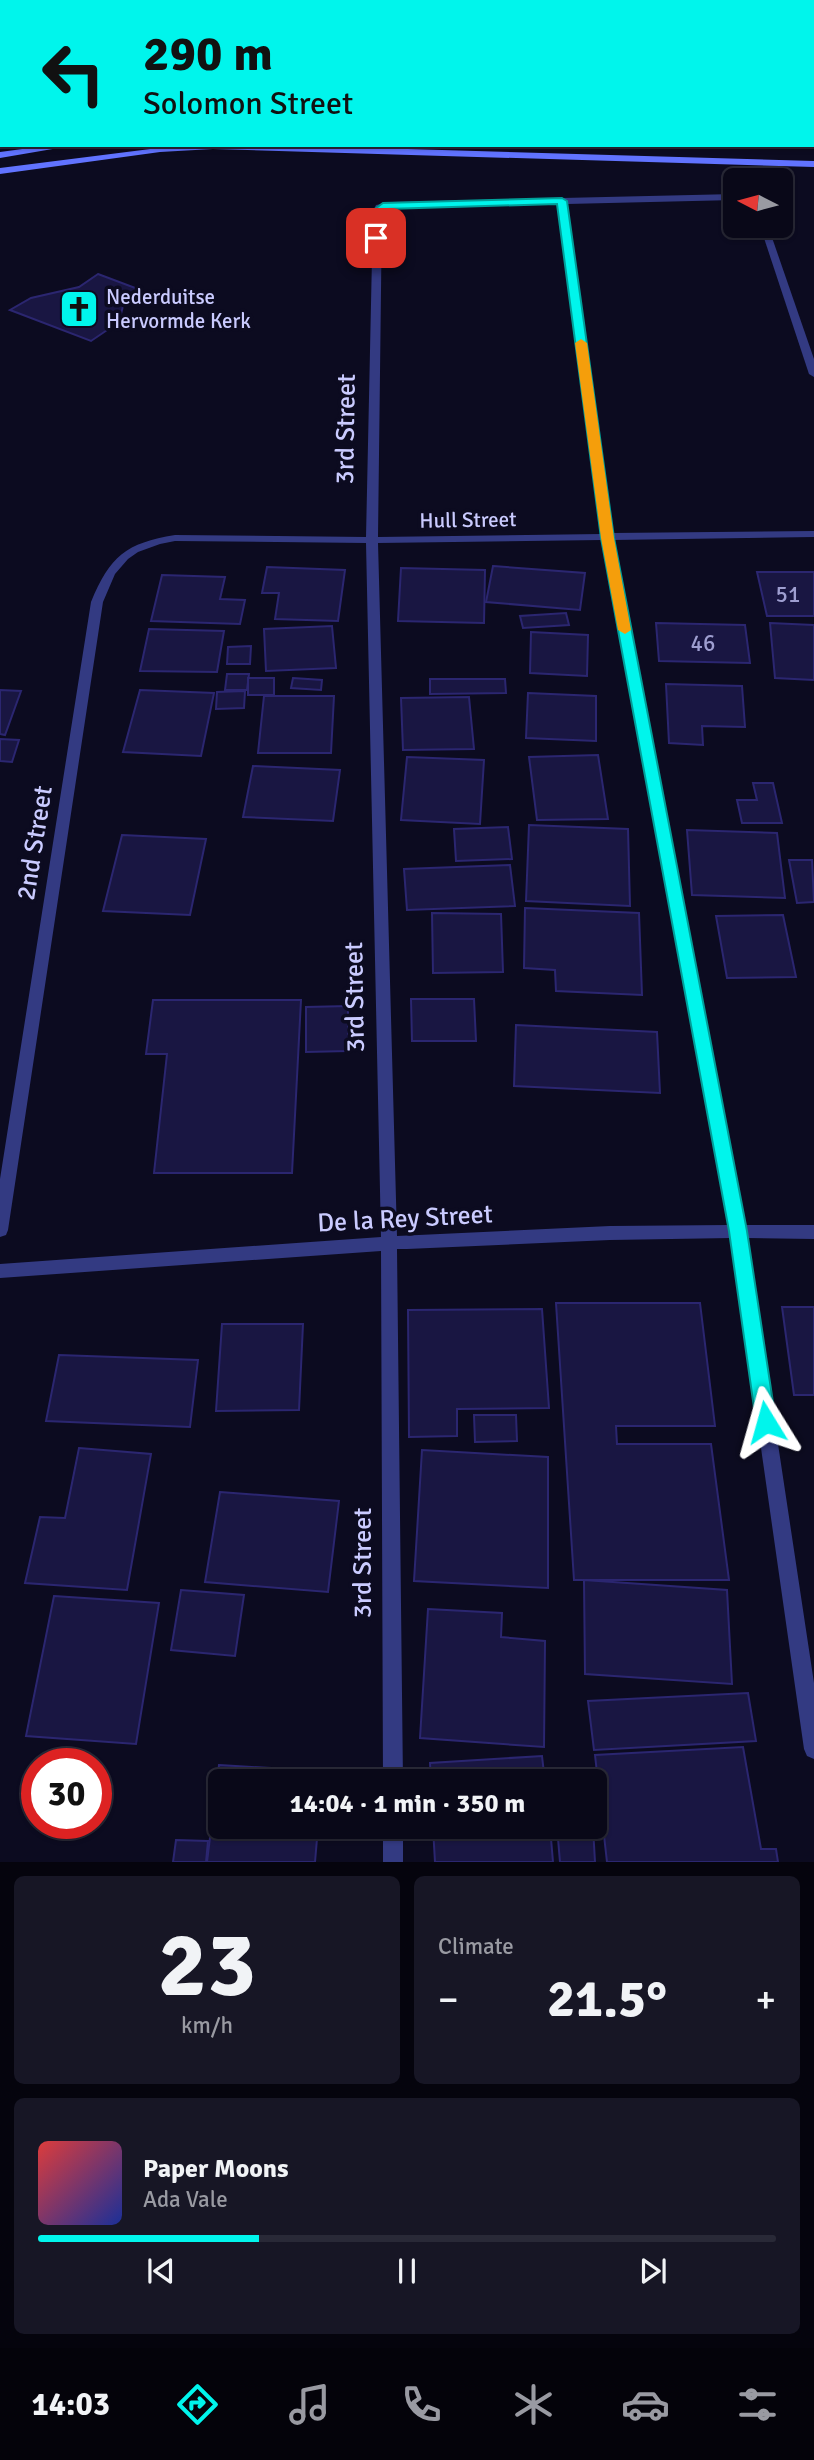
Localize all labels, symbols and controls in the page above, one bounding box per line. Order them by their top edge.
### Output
text: 290 m [143,24,273,84]
icon: left [28,28,119,119]
text: Solomon Street [143,84,353,123]
north arrow [723,168,793,238]
map controls [723,168,793,238]
pin [346,208,406,268]
icon: arrive [357,219,395,257]
place label: Nederduitse Hervormde Kerk [106,284,251,334]
church icon: Nederduitse Hervormde Kerk [58,288,100,330]
street label: 3rd Street [329,373,363,485]
street label: Hull Street [419,506,517,534]
house number: 51 [776,580,800,609]
house number: 46 [691,629,715,658]
street label: 2nd Street [10,783,60,903]
street label: 3rd Street [338,941,372,1053]
street label: De la Rey Street [316,1198,494,1240]
position arrow [729,1385,803,1459]
street label: 3rd Street [347,1508,379,1618]
speed limit sign: 30 [21,1748,112,1839]
text: 14:04 · 1 min · 350 m [290,1788,525,1820]
text: 23 [158,1909,256,2022]
text: Climate [438,1932,514,1961]
text: 21.5° [547,1967,667,2031]
text: − [438,1976,459,2023]
text: + [755,1976,776,2023]
text: km/h [181,2011,233,2040]
text: Paper Moons [143,2153,289,2185]
text: Ada Vale [143,2185,228,2214]
icon: previous [142,2252,180,2290]
icon: pause [388,2252,426,2290]
icon: next [634,2252,672,2290]
icon: directions [173,2380,222,2429]
icon: music [285,2380,334,2429]
icon: phone [397,2380,446,2429]
icon: climate [509,2380,558,2429]
icon: car [621,2380,670,2429]
icon: filters [733,2380,782,2429]
text: 14:03 [32,2385,110,2424]

